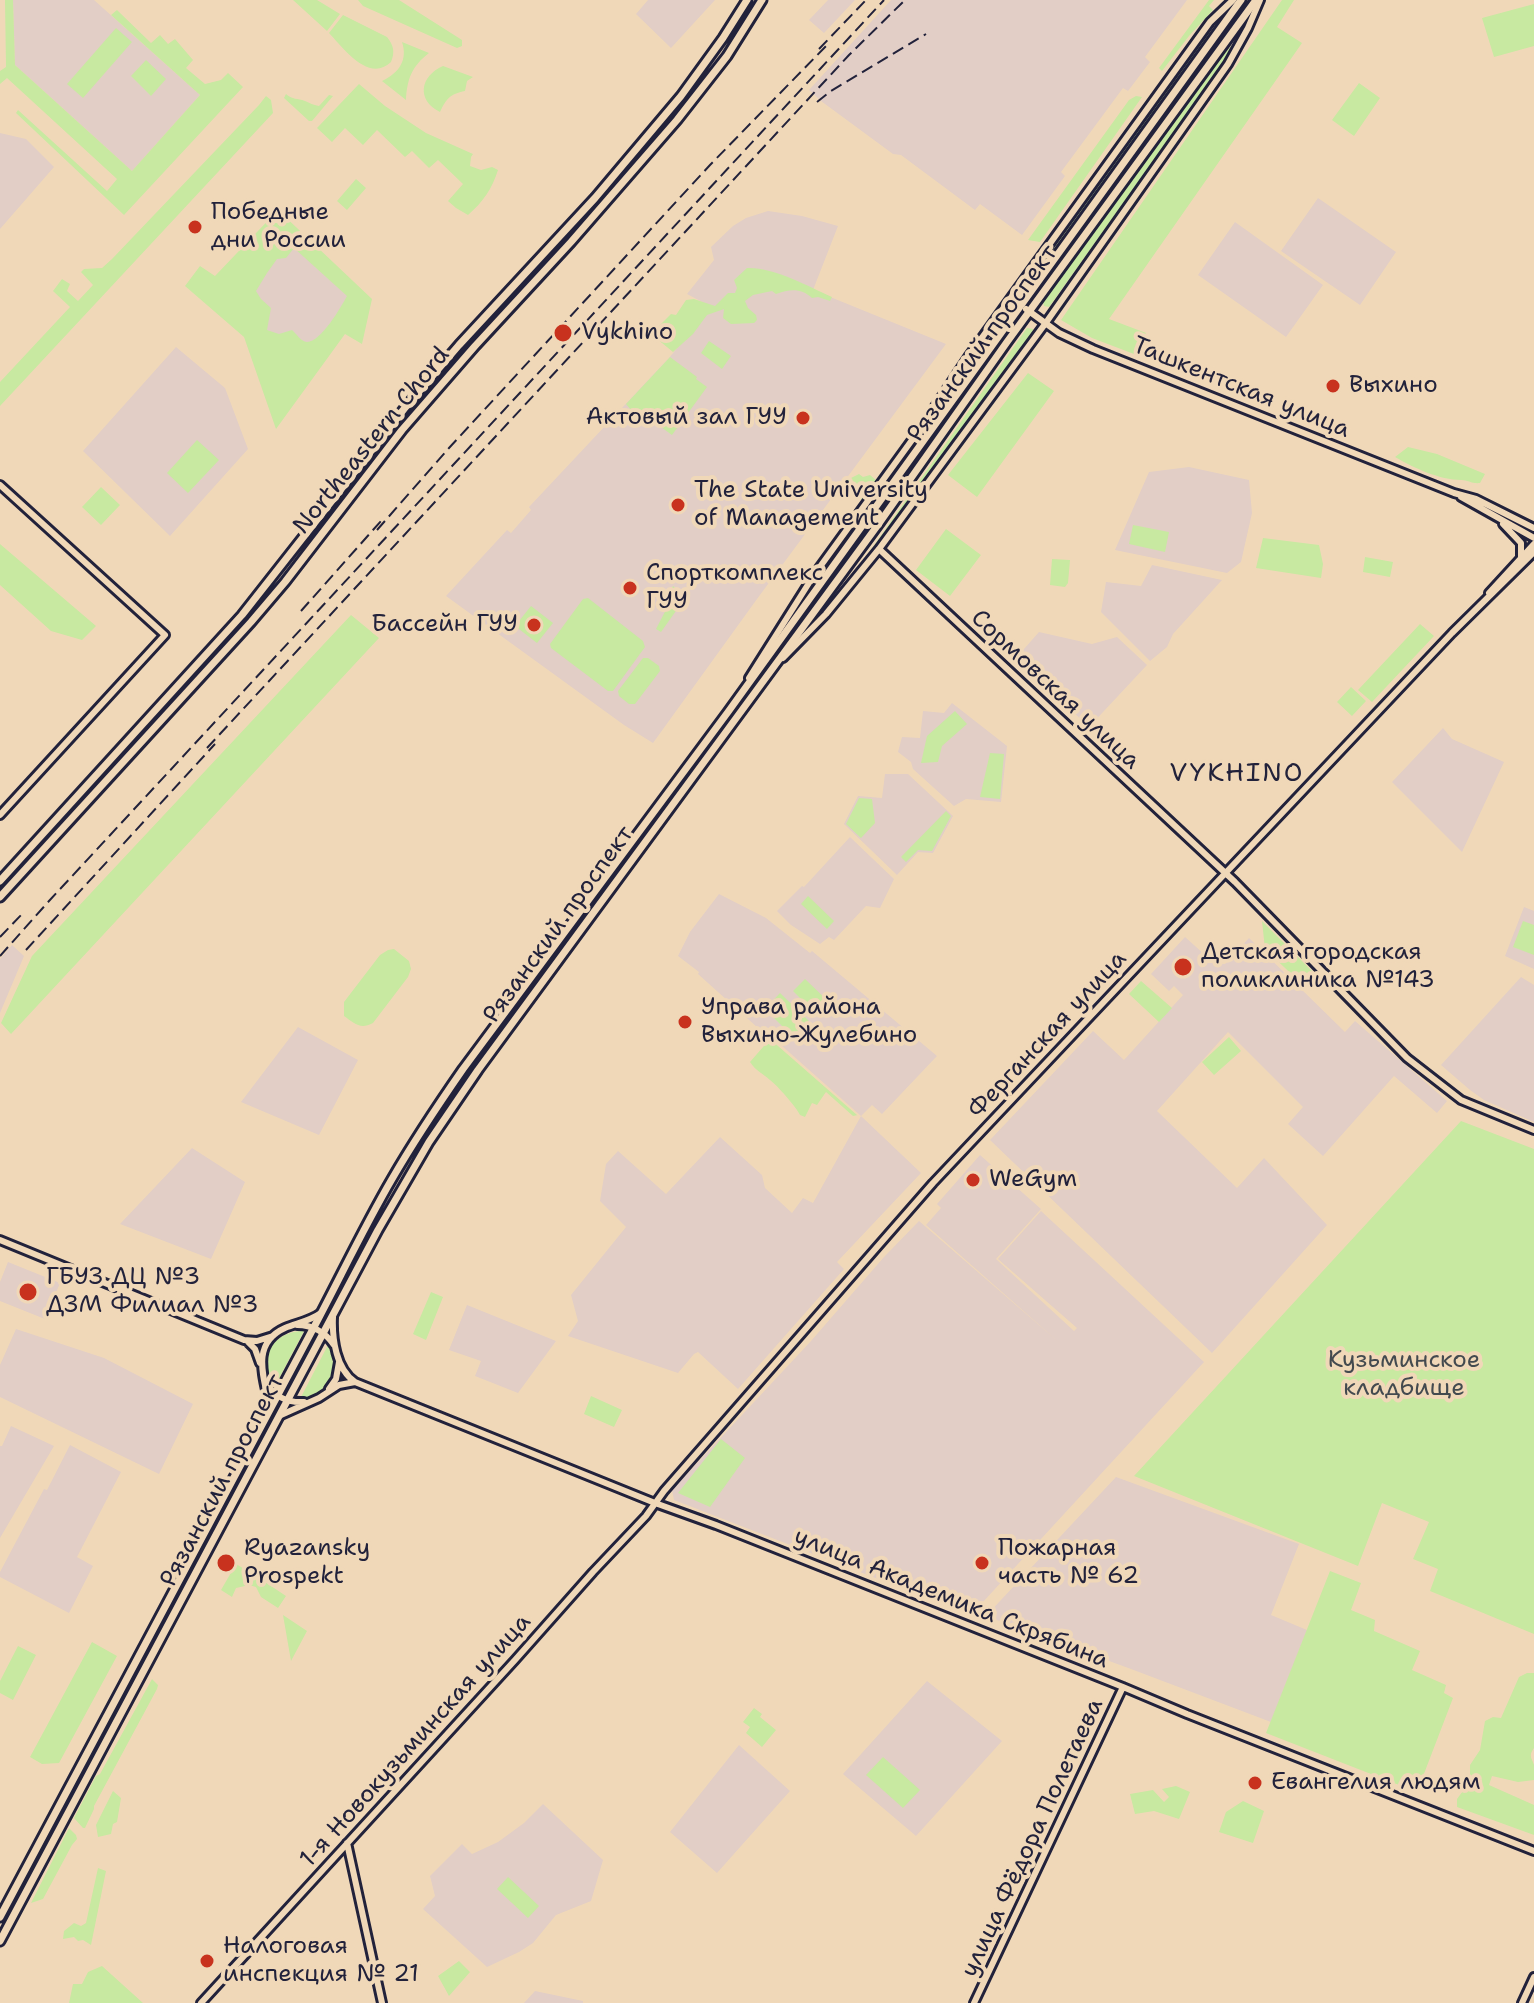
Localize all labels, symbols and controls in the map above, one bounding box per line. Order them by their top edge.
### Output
place label: Победные дни России [211,199,346,255]
marker: Победные дни России [186,218,204,236]
street label: Рязанский проспект [902,240,1064,448]
place label: Vykhino [581,319,673,347]
marker: Vykhino [552,322,574,344]
street label: Ташкентская улица [1128,331,1354,445]
street label: Northeastern Chord [288,342,456,540]
place label: Выхино [1349,372,1438,400]
marker: Выхино [1324,377,1342,395]
place label: Актовый зал ГУУ [586,404,787,432]
marker: Актовый зал ГУУ [794,409,812,427]
place label: The State University of Management [694,477,928,533]
marker: The State University of Management [669,496,687,514]
place label: Спорткомплекс ГУУ [646,560,824,616]
marker: Спорткомплекс ГУУ [621,579,639,597]
street label: Сормовская улица [964,604,1146,776]
place label: Бассейн ГУУ [371,611,518,639]
marker: Бассейн ГУУ [525,616,543,634]
district label: VYKHINO [1170,758,1304,790]
street label: Рязанский проспект [478,821,640,1029]
place label: Детская городская поликлиника №143 [1201,939,1435,995]
street label: Ферганская улица [963,945,1133,1125]
marker: Детская городская поликлиника №143 [1172,956,1194,978]
place label: Управа района Выхино-Жулебино [701,994,917,1050]
marker: Управа района Выхино-Жулебино [676,1013,694,1031]
place label: WeGym [989,1166,1077,1194]
marker: WeGym [964,1171,982,1189]
place label: ГБУЗ ДЦ №3 ДЗМ Филиал №3 [46,1264,258,1320]
marker: ГБУЗ ДЦ №3 ДЗМ Филиал №3 [17,1281,39,1303]
park label: Кузьминское кладбище [1328,1347,1480,1403]
street label: Рязанский проспект [155,1370,291,1592]
street label: улица Академика Скрябина [789,1523,1113,1675]
place label: Ryazansky Prospekt [244,1535,370,1591]
place label: Пожарная часть № 62 [998,1535,1139,1591]
marker: Ryazansky Prospekt [215,1552,237,1574]
marker: Пожарная часть № 62 [973,1554,991,1572]
street label: 1-я Новокузьминская улица [294,1608,538,1874]
street label: улица Фёдора Полетаева [956,1694,1110,1982]
place label: Евангелия людям [1271,1769,1480,1797]
marker: Евангелия людям [1246,1774,1264,1792]
place label: Налоговая инспекция № 21 [223,1933,419,1989]
marker: Налоговая инспекция № 21 [198,1952,216,1970]

